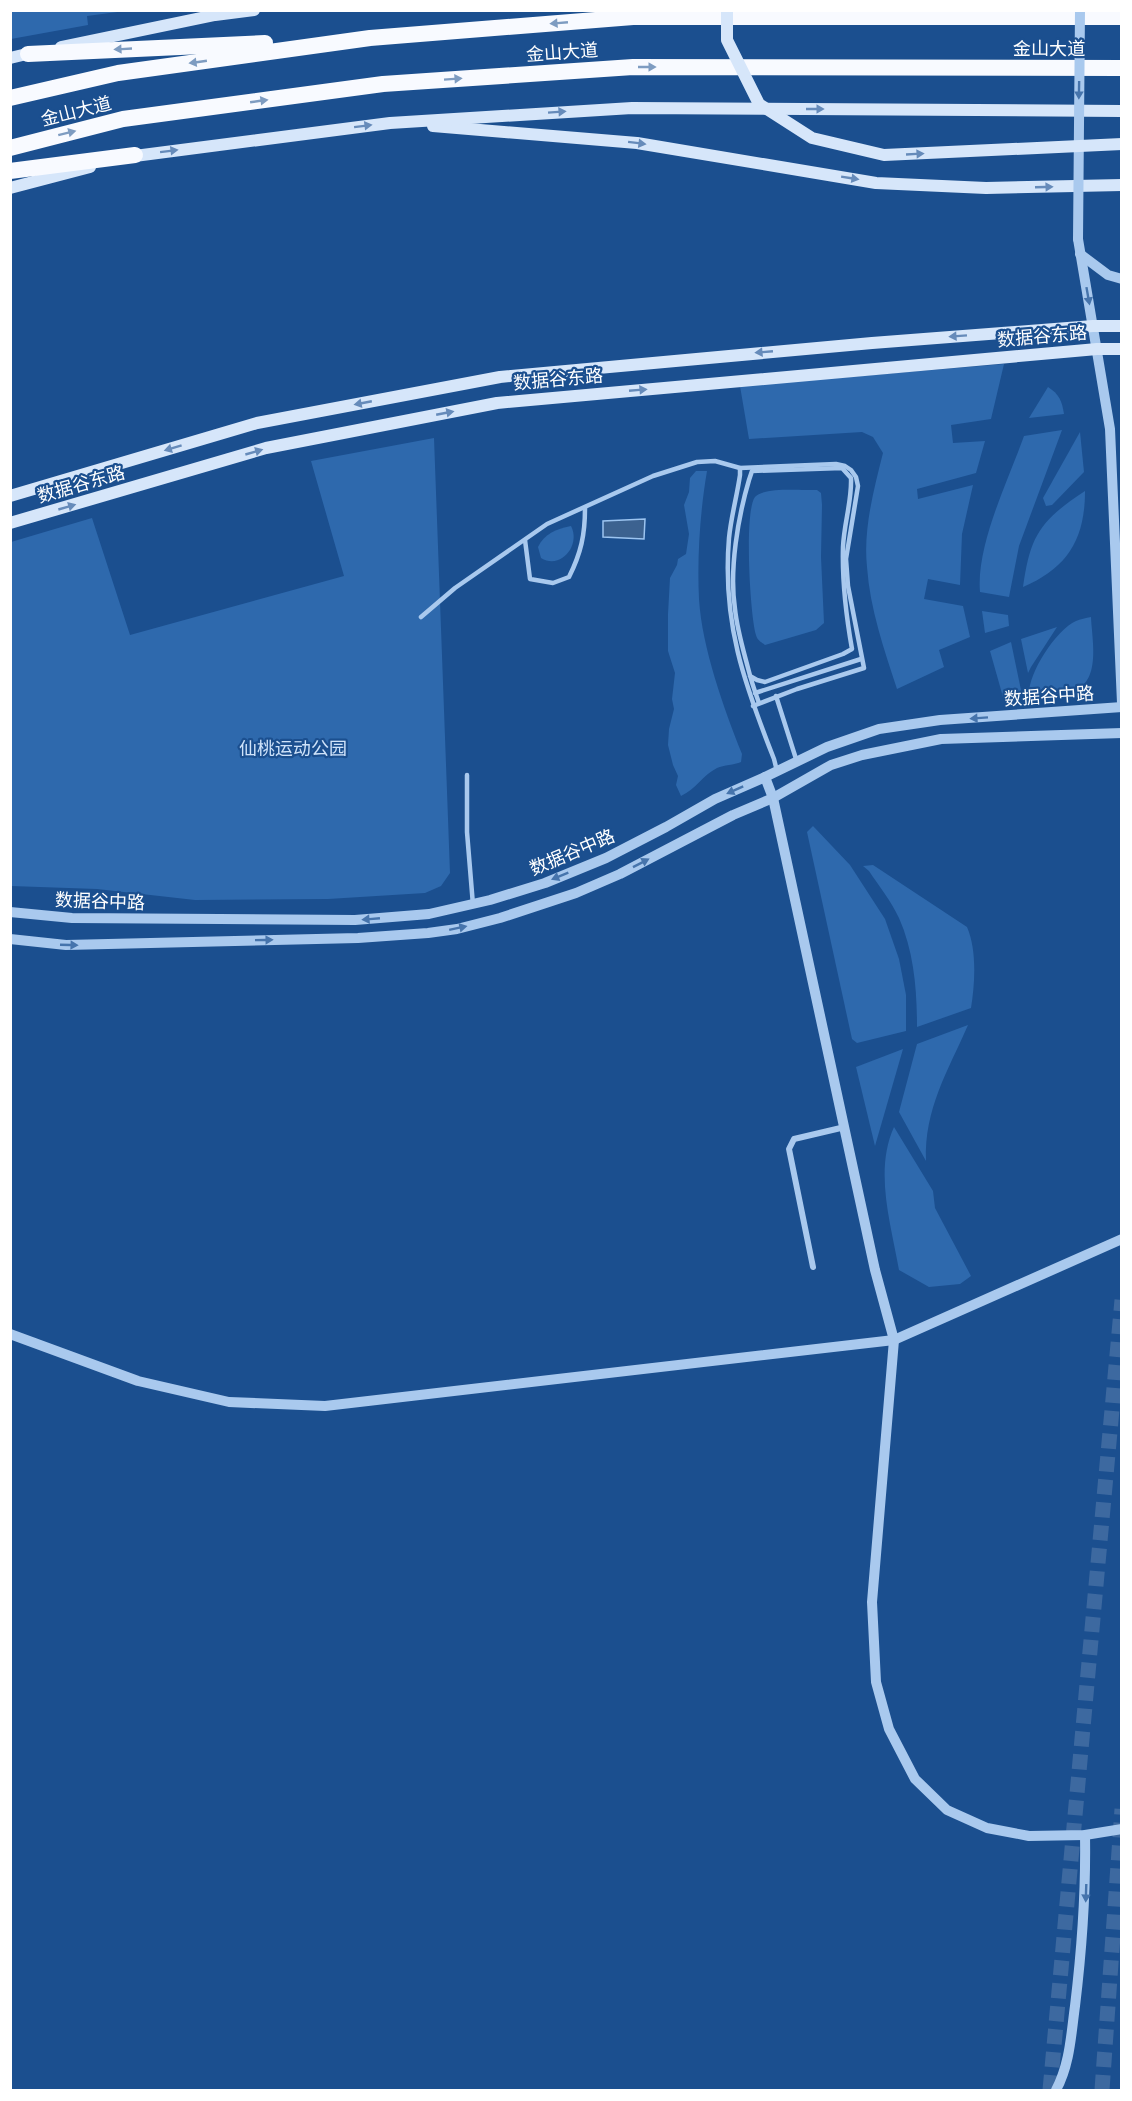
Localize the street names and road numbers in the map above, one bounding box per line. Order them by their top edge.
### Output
street label: 金山大道 [1013,36,1085,61]
street label: 金山大道 [525,37,599,67]
street label: 金山大道 [38,90,114,132]
street label: 数据谷东路 [996,320,1088,352]
street label: 数据谷东路 [512,363,604,395]
street label: 数据谷东路 [34,460,128,508]
street label: 数据谷中路 [1003,680,1095,712]
street label: 数据谷中路 [526,823,618,881]
street label: 数据谷中路 [55,887,145,915]

